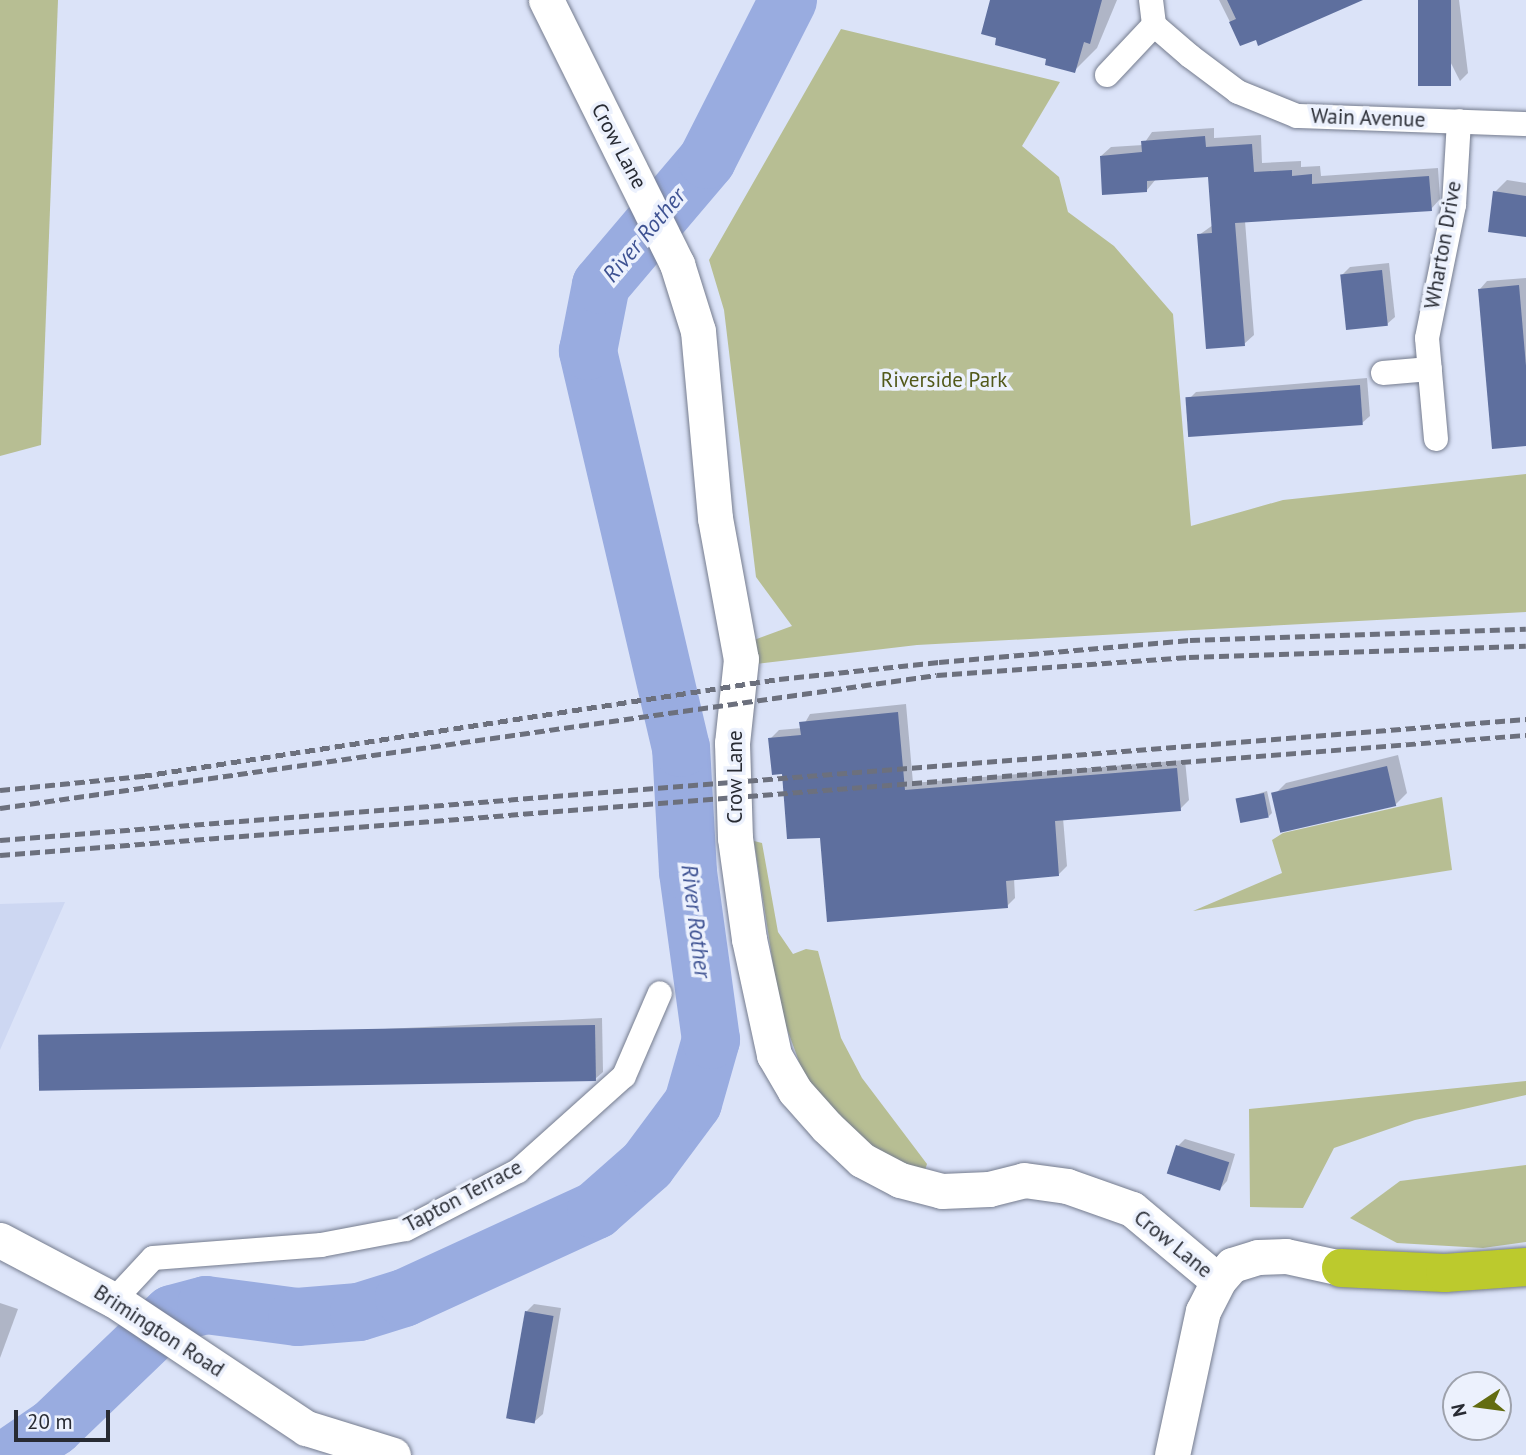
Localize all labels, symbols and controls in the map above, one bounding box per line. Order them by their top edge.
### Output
street label: Crow Lane [586,99,652,193]
street label: Wain Avenue [1310,103,1426,133]
street label: Wharton Drive [1419,179,1467,311]
water label: River Rother [597,183,691,287]
park label: Riverside Park [881,367,1007,393]
street label: Crow Lane [722,730,748,824]
water label: River Rother [675,863,717,979]
street label: Tapton Terrace [399,1154,527,1238]
street label: Crow Lane [1129,1205,1217,1283]
street label: Brimington Road [89,1280,229,1382]
north arrow [1442,1371,1512,1441]
scale bar [18,1396,114,1440]
text: N [1445,1402,1472,1419]
text: 20 m [27,1408,73,1435]

